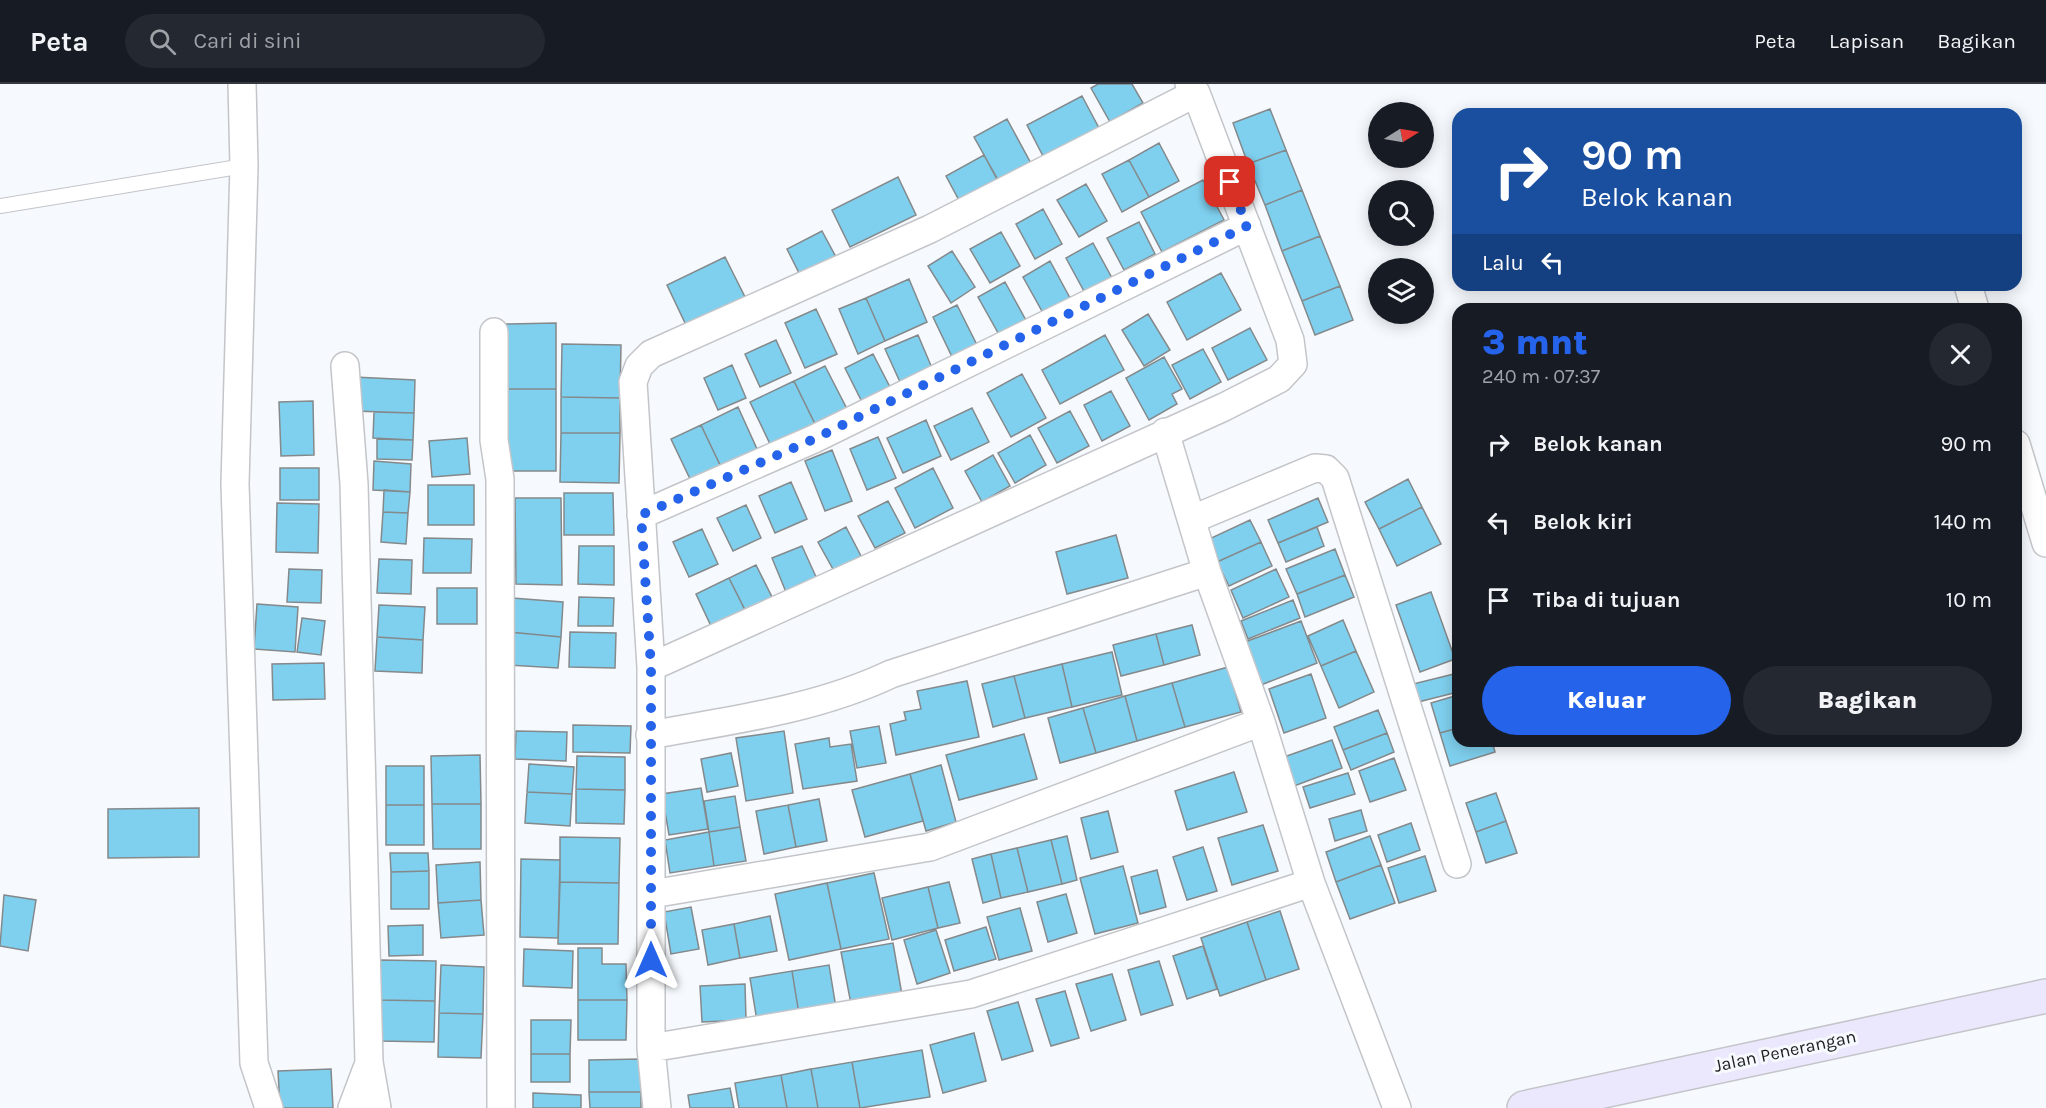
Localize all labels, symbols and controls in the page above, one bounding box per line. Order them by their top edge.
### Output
search box [125,14,545,68]
text: Peta [30,25,89,58]
icon: search [146,25,179,58]
text: Cari di sini [194,28,302,54]
text: Peta [1754,29,1796,53]
text: Lapisan [1829,29,1904,53]
text: Bagikan [1937,29,2016,53]
north arrow [1368,102,1434,168]
map controls [1368,102,1434,324]
text: 90 m [1581,130,1684,180]
icon: right [1482,132,1560,210]
pin [1204,156,1255,207]
icon: arrive [1213,165,1246,198]
button: search [1368,180,1434,246]
text: Belok kanan [1581,181,1733,213]
icon: left [1536,246,1569,279]
text: Lalu [1482,250,1524,276]
button: layers [1368,258,1434,324]
text: 3 mnt [1482,321,1588,363]
button: close [1929,323,1992,386]
text: 240 m · 07:37 [1482,365,1600,388]
icon: right [1482,428,1515,461]
text: Belok kanan [1533,431,1663,457]
text: 90 m [1940,431,1992,457]
icon: left [1482,506,1515,539]
text: Belok kiri [1533,509,1633,535]
text: 140 m [1934,509,1992,535]
icon: arrive [1482,584,1515,617]
text: Tiba di tujuan [1533,587,1680,613]
text: 10 m [1946,587,1992,613]
button: Keluar [1482,666,1731,735]
button: Bagikan [1743,666,1992,735]
position arrow [619,928,683,992]
street label: Jalan Penerangan [1712,1025,1858,1077]

